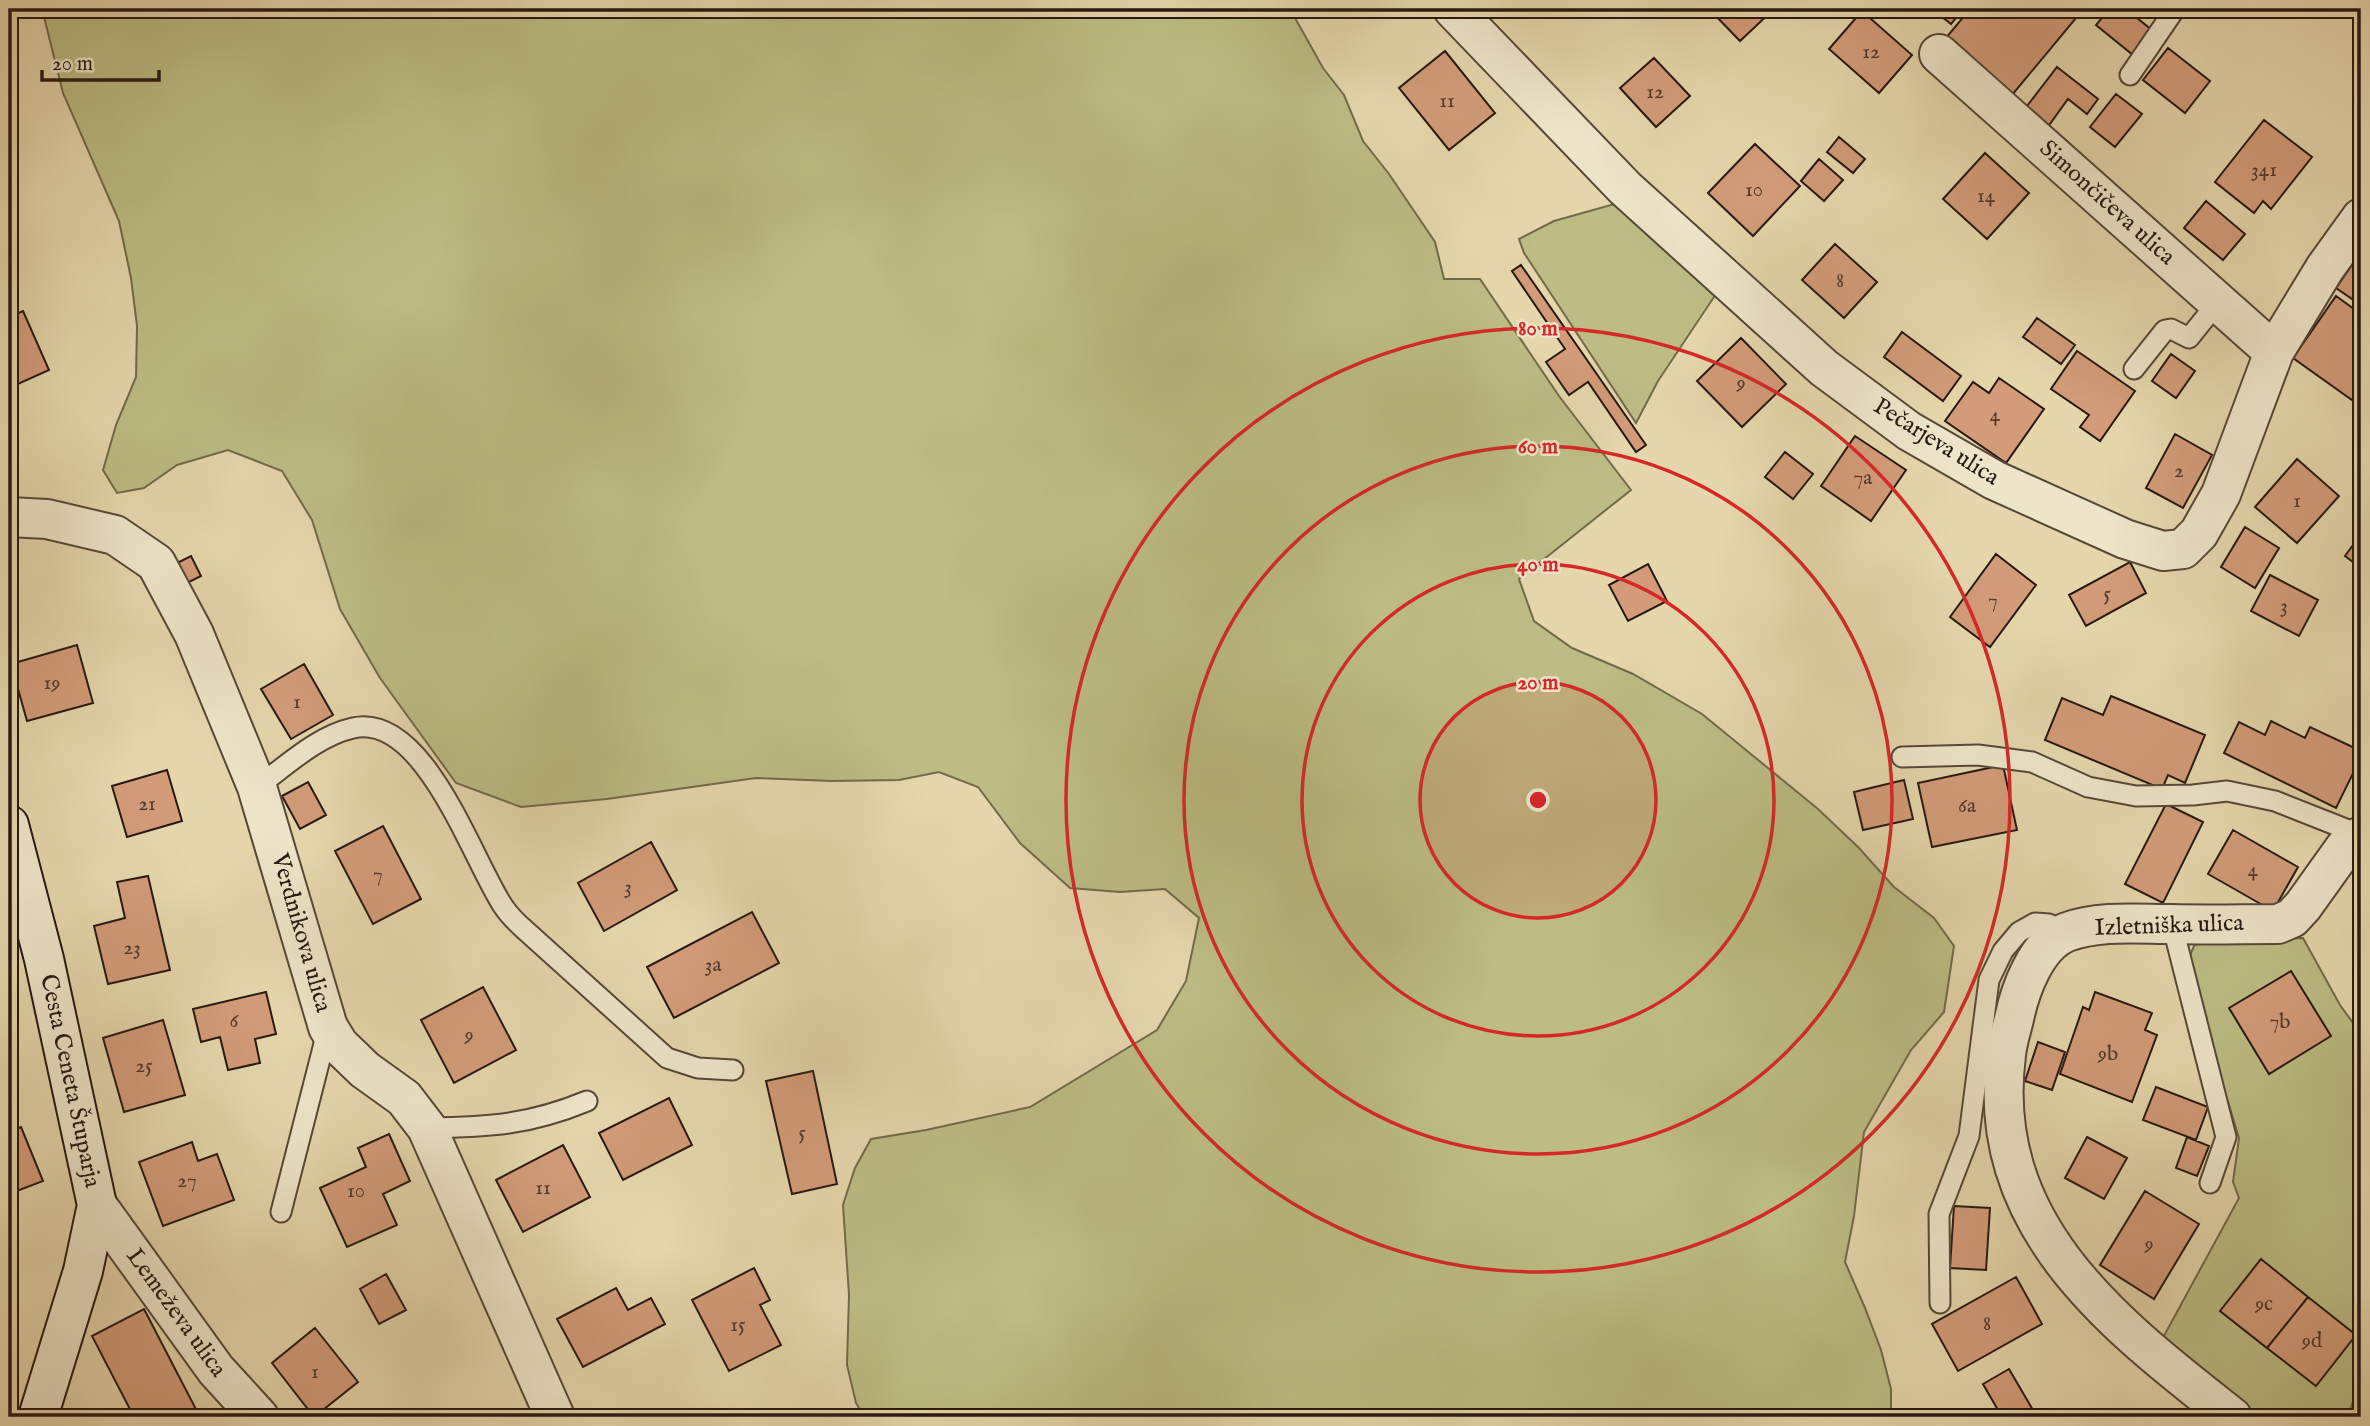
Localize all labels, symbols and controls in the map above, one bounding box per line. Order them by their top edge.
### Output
scale bar [42,38,159,82]
house number: 12 [1862,39,1880,66]
text: 20 m [52,51,93,78]
house number: 12 [1646,79,1664,106]
house number: 11 [1439,88,1455,115]
street label: Simončičeva ulica [2032,134,2182,273]
house number: 341 [2251,157,2277,184]
house number: 10 [1745,177,1763,204]
house number: 14 [1977,183,1996,210]
house number: 8 [1836,268,1844,295]
text: 80 m [1518,316,1558,343]
house number: 9 [1735,370,1746,397]
street label: Pečarjeva ulica [1867,391,2005,493]
house number: 4 [1990,402,2001,429]
text: 60 m [1518,434,1559,461]
house number: 2 [2174,458,2184,485]
house number: 7a [1854,465,1873,492]
house number: 1 [2293,488,2301,515]
text: 40 m [1517,552,1559,579]
house number: 5 [2103,581,2111,608]
house number: 7 [1988,588,1998,615]
house number: 3 [2280,593,2288,620]
house number: 19 [44,670,61,697]
text: 20 m [1518,670,1559,697]
house number: 1 [293,689,301,716]
centre of rings [1526,788,1550,812]
house number: 21 [138,791,156,818]
house number: 6a [1958,793,1977,820]
street label: Verdnikova ulica [263,849,339,1017]
house number: 4 [2248,857,2259,884]
house number: 7 [373,862,383,889]
house number: 3 [624,874,632,901]
street label: Izletniška ulica [2094,908,2245,944]
house number: 23 [123,935,141,962]
house number: 3a [705,952,722,979]
street label: Cesta Ceneta Štuparja [32,971,108,1191]
house number: 6 [230,1008,240,1035]
house number: 7b [2269,1009,2291,1036]
house number: 9 [463,1022,474,1049]
house number: 9b [2097,1041,2118,1068]
house number: 25 [135,1053,153,1080]
house number: 5 [798,1120,806,1147]
house number: 27 [177,1168,197,1195]
house number: 11 [535,1175,551,1202]
house number: 10 [347,1178,365,1205]
house number: 9 [2143,1231,2154,1258]
street label: Lemeževa ulica [119,1242,234,1384]
house number: 9c [2254,1291,2273,1318]
house number: 8 [1983,1311,1991,1338]
house number: 15 [730,1312,746,1339]
house number: 9d [2301,1328,2323,1355]
house number: 1 [311,1359,319,1386]

